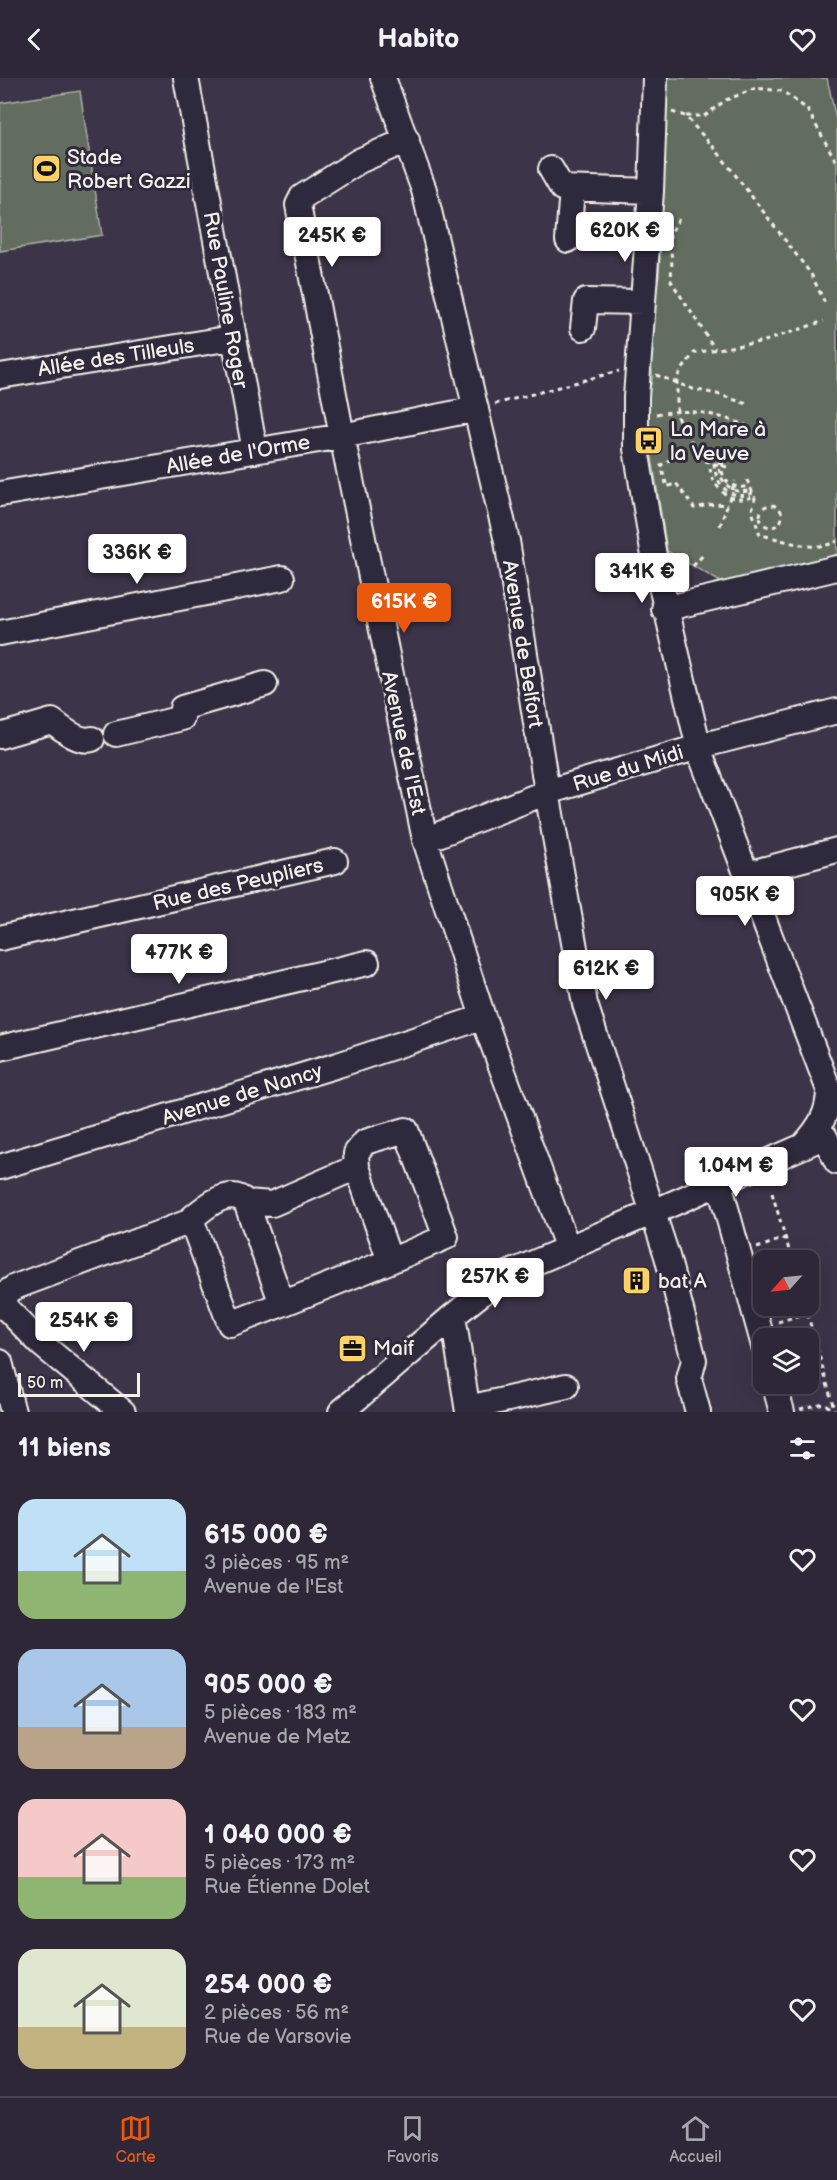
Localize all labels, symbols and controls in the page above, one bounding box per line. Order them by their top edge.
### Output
icon: back [18,23,51,56]
text: Habito [378,23,459,55]
icon: heart [786,23,819,56]
place label: Stade Robert Gazzi [67,145,191,194]
sports icon: Stade Robert Gazzi [30,153,62,185]
street label: Rue Pauline Roger [198,210,253,391]
pin: 620K € [576,212,674,263]
pin: 245K € [283,217,381,268]
text: 620K € [590,219,660,243]
text: 245K € [298,224,366,248]
street label: Allée des Tilleuls [36,333,196,382]
place label: La Mare à la Veuve [670,417,766,466]
bus stop icon: La Mare à la Veuve [633,425,665,457]
street label: Allée de l'Orme [164,430,312,479]
pin: 336K € [88,534,186,585]
text: 336K € [102,541,172,565]
pin: 341K € [593,553,691,604]
street label: Avenue de Belfort [497,558,548,730]
text: 341K € [609,560,675,584]
pin: 615K € [355,583,453,634]
text: 615K € [371,590,437,614]
street label: Avenue de l'Est [376,669,431,818]
street label: Rue du Midi [570,740,686,797]
street label: Rue des Peupliers [151,853,326,916]
pin: 905K € [696,876,794,927]
text: 905K € [710,883,780,907]
pin: 477K € [130,934,228,985]
text: 477K € [145,941,213,965]
pin: 612K € [557,950,655,1001]
text: 612K € [573,957,639,981]
street label: Avenue de Nancy [159,1058,326,1131]
pin: 1.04M € [681,1147,791,1198]
text: 1.04M € [699,1154,773,1178]
north arrow [753,1250,819,1316]
map controls [753,1250,819,1394]
pin: 257K € [446,1258,544,1309]
text: 257K € [461,1265,529,1289]
building icon: bat A [621,1265,653,1297]
place label: bat A [658,1269,707,1294]
pin: 254K € [35,1302,133,1353]
text: 254K € [49,1309,119,1333]
button: layers [753,1328,819,1394]
office icon: Maif [336,1332,368,1364]
place label: Maif [373,1336,415,1361]
scale bar [18,1370,140,1398]
text: 50 m [27,1374,63,1393]
icon: filters [786,1432,819,1465]
text: 11 biens [18,1433,111,1464]
text: 615 000 € [204,1520,328,1551]
icon: home [66,1523,138,1595]
icon: heart [786,1543,819,1576]
text: 3 pièces · 95 m² [204,1551,349,1575]
text: Avenue de l'Est [204,1575,343,1599]
text: 905 000 € [204,1670,333,1701]
icon: home [66,1673,138,1745]
icon: heart [786,1693,819,1726]
text: 5 pièces · 183 m² [204,1701,357,1725]
text: Avenue de Metz [204,1725,350,1749]
text: 1 040 000 € [204,1820,352,1851]
icon: home [66,1823,138,1895]
icon: heart [786,1843,819,1876]
text: 5 pièces · 173 m² [204,1851,355,1875]
text: Rue Étienne Dolet [204,1875,370,1899]
text: 254 000 € [204,1970,332,2001]
icon: home [66,1973,138,2045]
icon: heart [786,1993,819,2026]
text: 2 pièces · 56 m² [204,2001,349,2025]
text: Rue de Varsovie [204,2025,351,2049]
tab: Carte [115,2112,156,2167]
tab: Favoris [386,2112,439,2167]
tab: Accueil [669,2112,722,2167]

